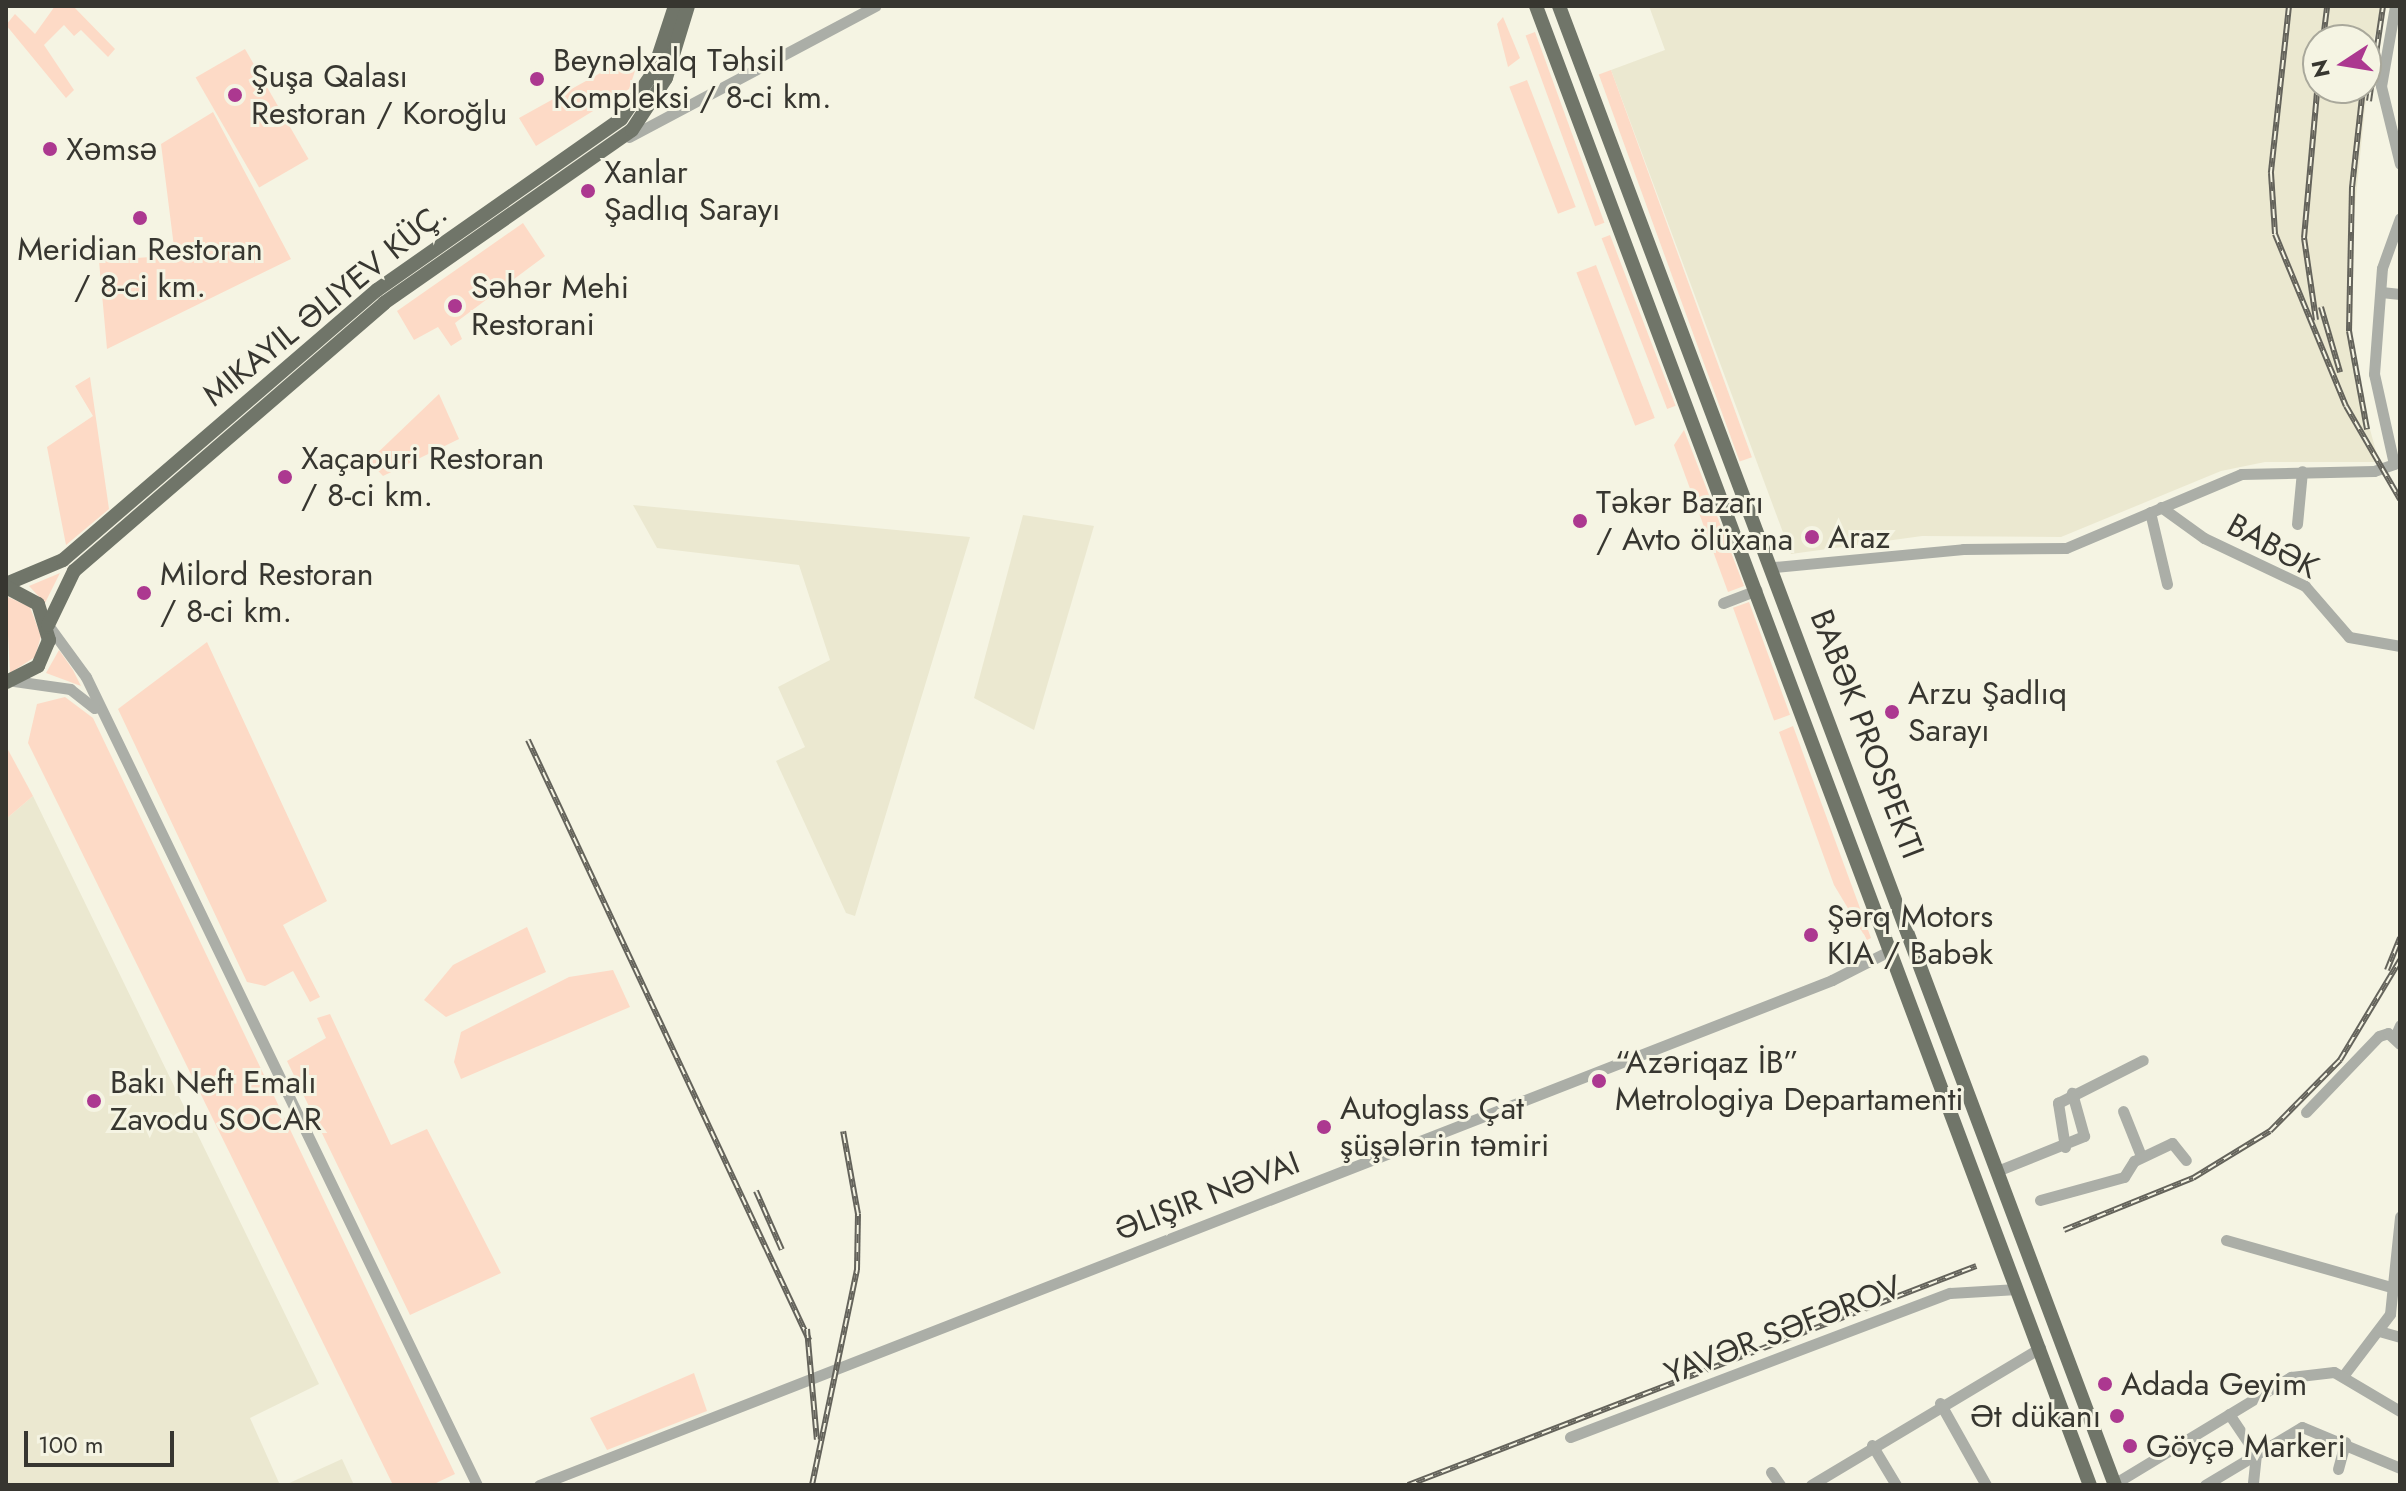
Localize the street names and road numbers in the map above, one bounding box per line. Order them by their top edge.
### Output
street label: MIKAYIL ƏLIYEV KÜÇ. [195,194,455,414]
street label: BABƏK [2221,505,2325,587]
street label: BABƏK PROSPEKTI [1802,604,1932,864]
street label: ƏLIŞIR NƏVAI [1109,1143,1305,1249]
street label: YAVƏR SƏFƏROV [1659,1267,1907,1393]

